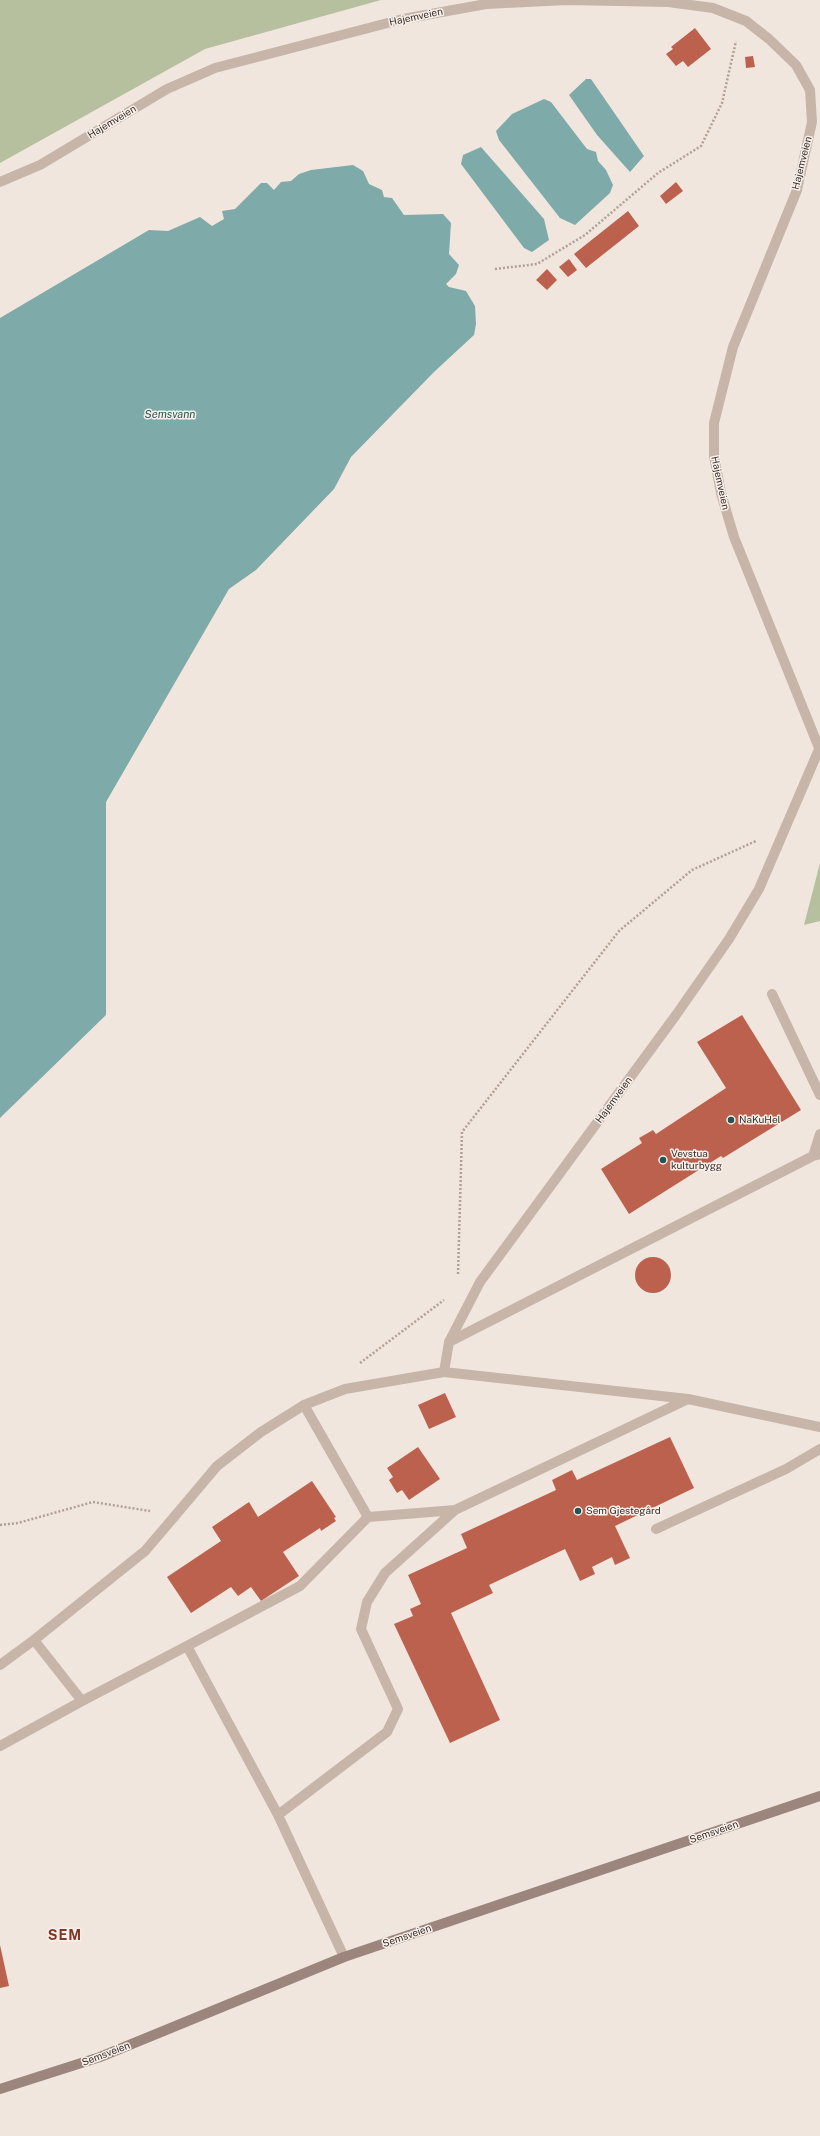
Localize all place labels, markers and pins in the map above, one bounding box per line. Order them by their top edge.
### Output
place label: NaKuHel [739,1114,781,1126]
marker: NaKuHel [726,1115,736,1125]
place label: Vevstua kulturbygg [671,1148,722,1172]
marker: Vevstua kulturbygg [658,1155,668,1165]
place label: Sem Gjestegård [586,1505,661,1517]
marker: Sem Gjestegård [573,1506,583,1516]

